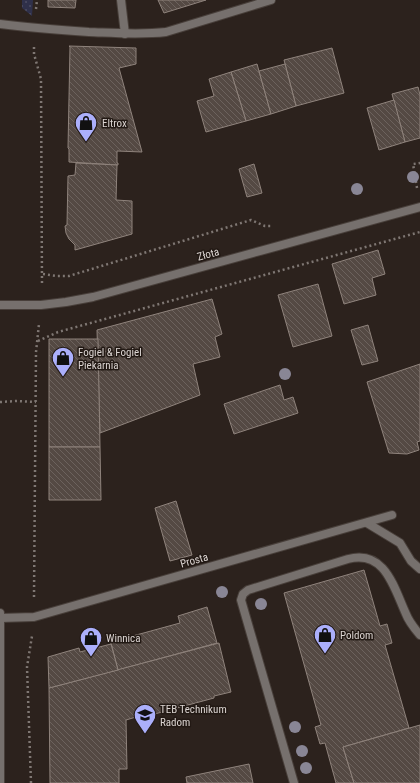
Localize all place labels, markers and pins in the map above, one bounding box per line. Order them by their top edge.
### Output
shop icon: Eltrox [73,110,99,143]
place label: Eltrox [102,117,127,130]
shop icon: Fogiel & Fogiel Piekarnia [50,345,76,378]
place label: Fogiel & Fogiel Piekarnia [78,346,142,372]
shop icon: Poldom [312,622,338,655]
shop icon: Winnica [78,625,104,658]
place label: Poldom [340,629,373,642]
place label: Winnica [106,632,140,645]
school or university icon: TEB Technikum Radom [132,702,158,735]
place label: TEB Technikum Radom [160,703,227,729]

